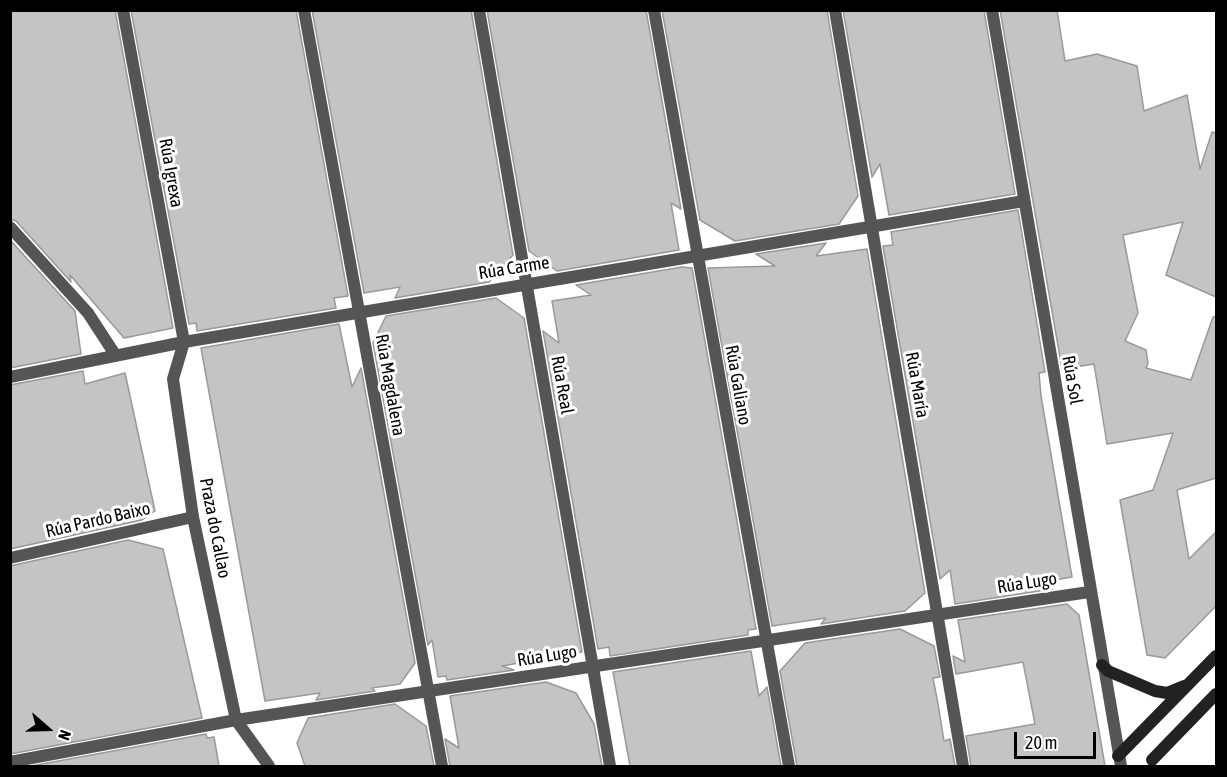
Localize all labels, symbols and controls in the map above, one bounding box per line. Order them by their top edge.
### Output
street label: Rúa Igrexa [154,137,188,209]
street label: Rúa Carme [477,252,551,284]
street label: Rúa Magdalena [370,332,410,438]
street label: Rúa Galiano [720,343,756,427]
street label: Rúa María [901,350,933,420]
street label: Rúa Real [546,354,578,416]
street label: Rúa Sol [1057,354,1087,406]
street label: Praza do Callao [195,476,235,580]
street label: Rúa Pardo Baixo [44,497,152,543]
street label: Rúa Lugo [996,568,1058,598]
street label: Rúa Lugo [516,641,578,671]
north arrow [18,699,78,759]
scale bar [1017,720,1100,758]
text: N [55,728,75,743]
text: 20 m [1025,732,1057,753]

